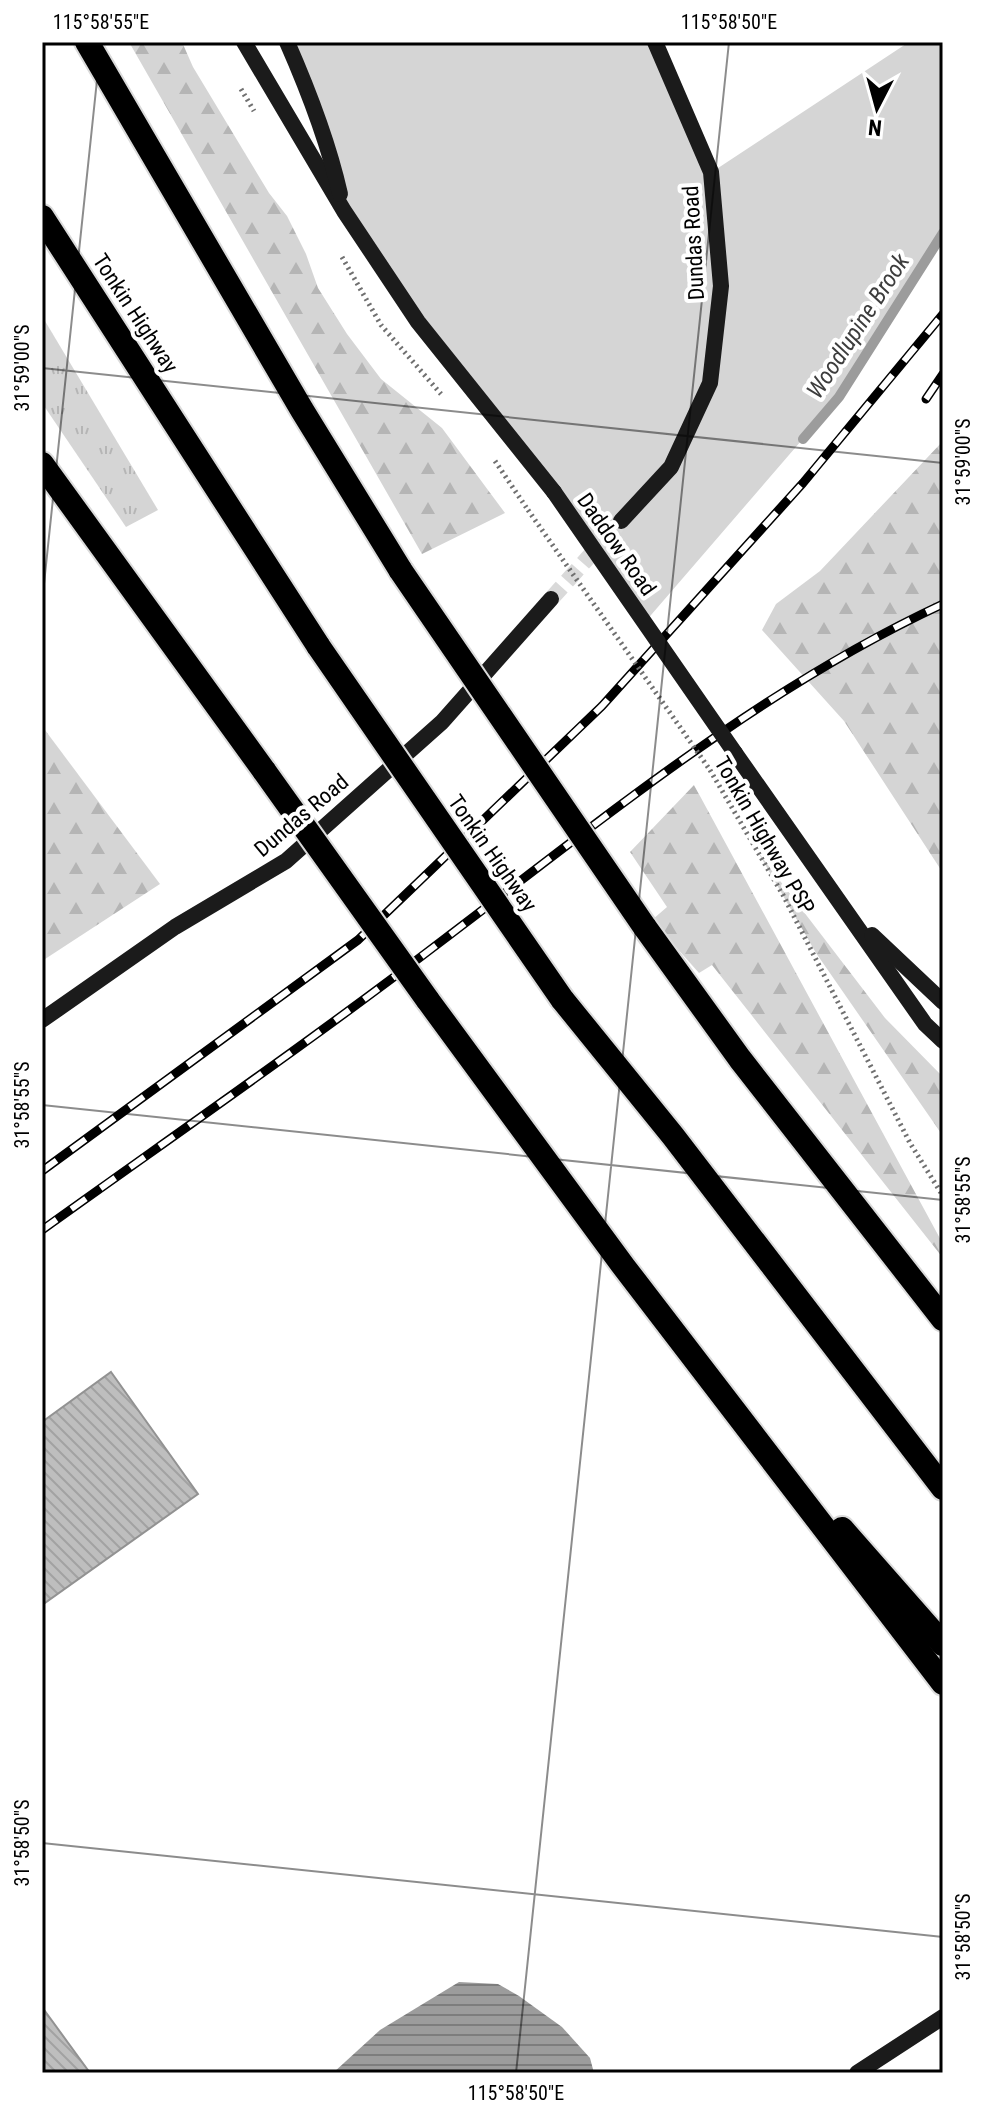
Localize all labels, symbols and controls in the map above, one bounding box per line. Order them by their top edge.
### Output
text: 115°58'55"E [53,10,149,34]
text: 115°58'50"E [681,10,777,34]
north arrow [837,68,917,148]
text: N [867,114,883,141]
street label: Dundas Road [678,185,709,301]
water label: Woodlupine Brook [801,248,915,404]
street label: Tonkin Highway [88,249,183,377]
text: 31°59'00"S [10,325,34,411]
text: 31°59'00"S [951,419,975,505]
street label: Daddow Road [572,488,661,600]
street label: Tonkin Highway PSP [709,752,820,918]
street label: Dundas Road [249,769,353,862]
street label: Tonkin Highway [443,790,542,916]
text: 31°58'55"S [10,1062,34,1148]
text: 31°58'55"S [951,1157,975,1243]
text: 31°58'50"S [10,1800,34,1886]
text: 31°58'50"S [951,1894,975,1980]
text: 115°58'50"E [468,2081,564,2105]

